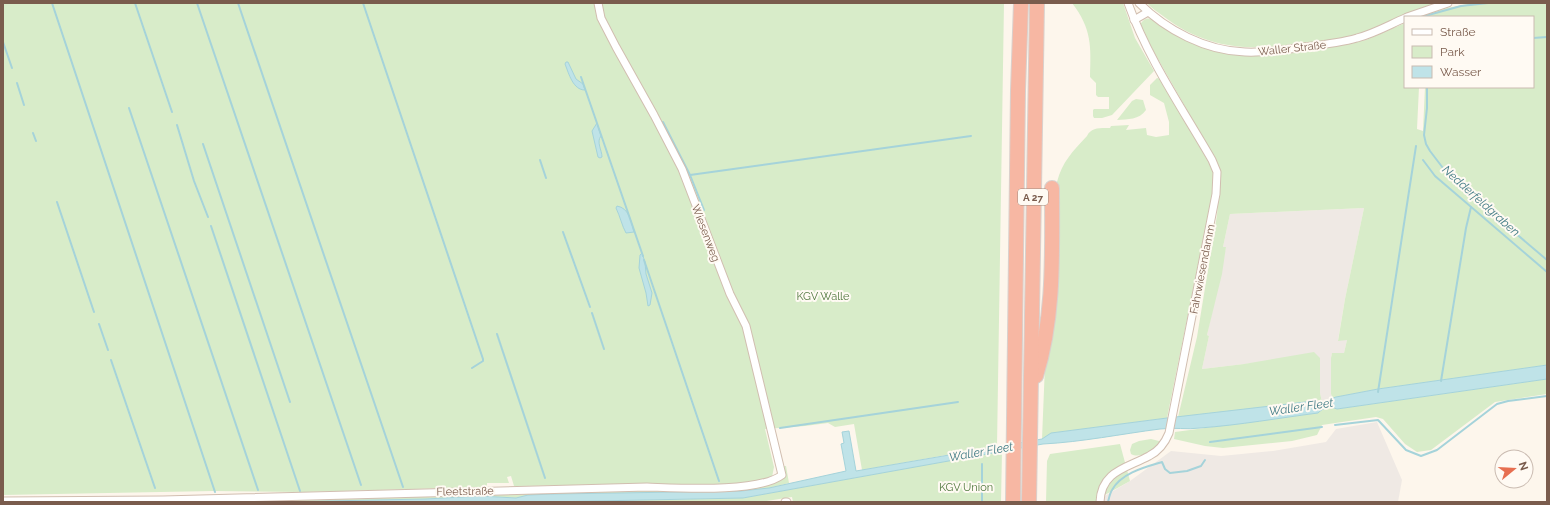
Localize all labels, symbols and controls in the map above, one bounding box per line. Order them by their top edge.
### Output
legend [1404,16,1534,88]
text: Straße [1440,25,1476,39]
street label: Waller Straße [1257,38,1327,59]
text: Park [1440,45,1465,59]
text: Wasser [1440,65,1482,79]
water label: Nedderfeldgraben [1440,163,1523,240]
road number: A 27 [1018,189,1048,205]
street label: Wiesenweg [689,203,722,264]
street label: Fahrwiesendamm [1187,223,1218,315]
park label: KGV Walle [796,290,850,303]
water label: Waller Fleet [1268,396,1334,418]
water label: Waller Fleet [948,439,1014,465]
north arrow [1494,449,1534,489]
text: N [1516,460,1531,472]
park label: KGV Union [939,481,993,494]
street label: Fleetstraße [436,484,494,498]

